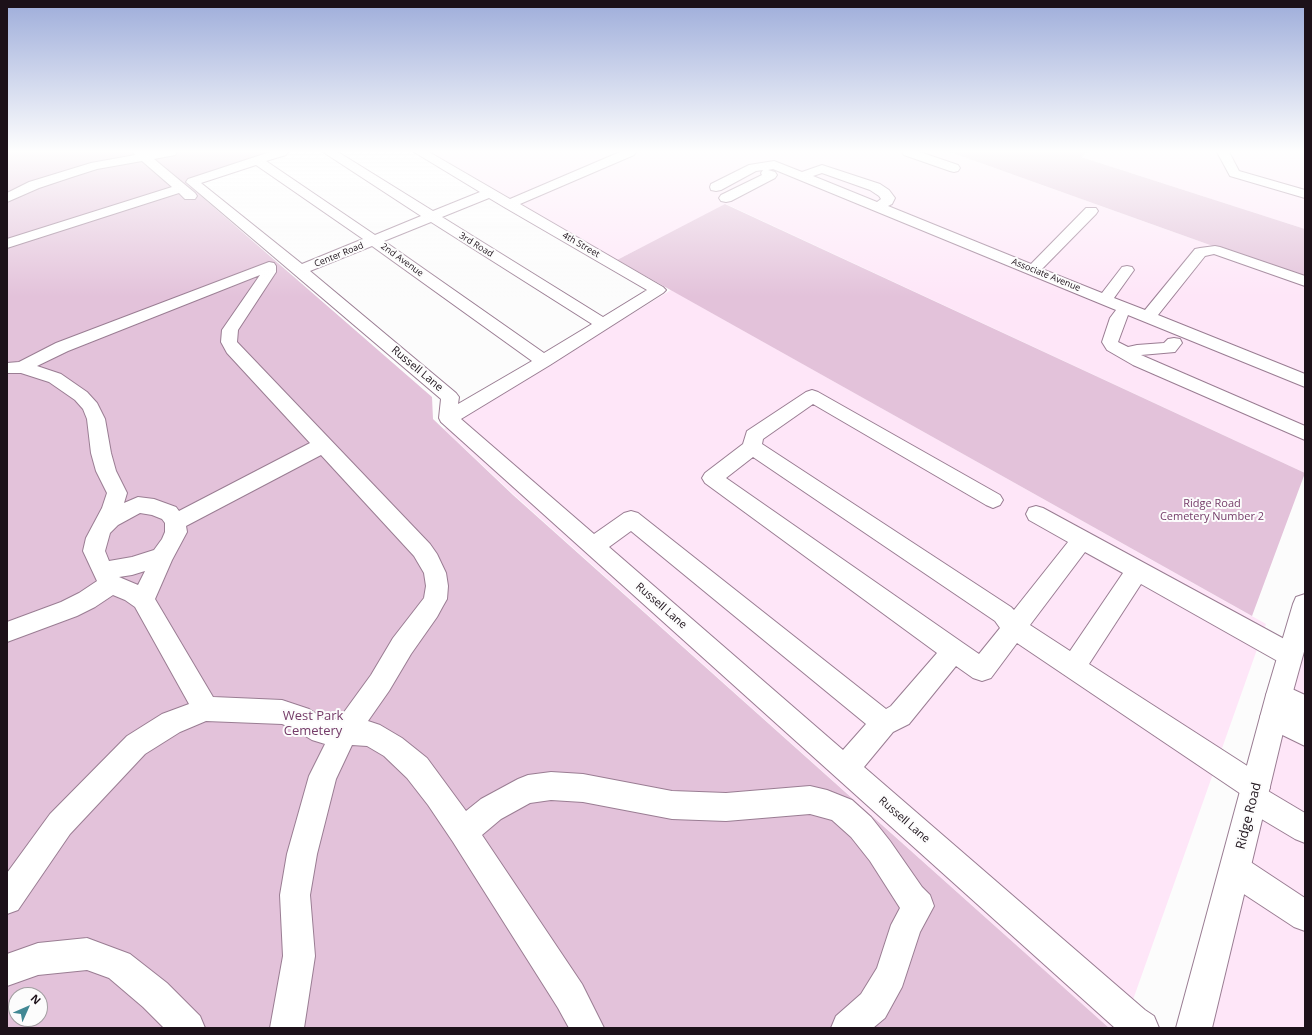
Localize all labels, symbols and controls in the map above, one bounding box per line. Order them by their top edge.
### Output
street label: 3rd Road [457,230,495,260]
street label: 4th Street [560,230,602,260]
street label: Center Road [313,240,365,270]
street label: 2nd Avenue [379,241,425,279]
street label: Associate Avenue [1010,256,1082,294]
street label: Russell Lane [388,344,446,394]
park label: Ridge Road Cemetery Number 2 [1160,497,1264,523]
street label: Russell Lane [633,580,689,632]
park label: West Park Cemetery [283,708,343,739]
street label: Ridge Road [1233,781,1265,851]
street label: Russell Lane [876,794,932,846]
north arrow [8,987,48,1027]
text: N [28,990,45,1007]

